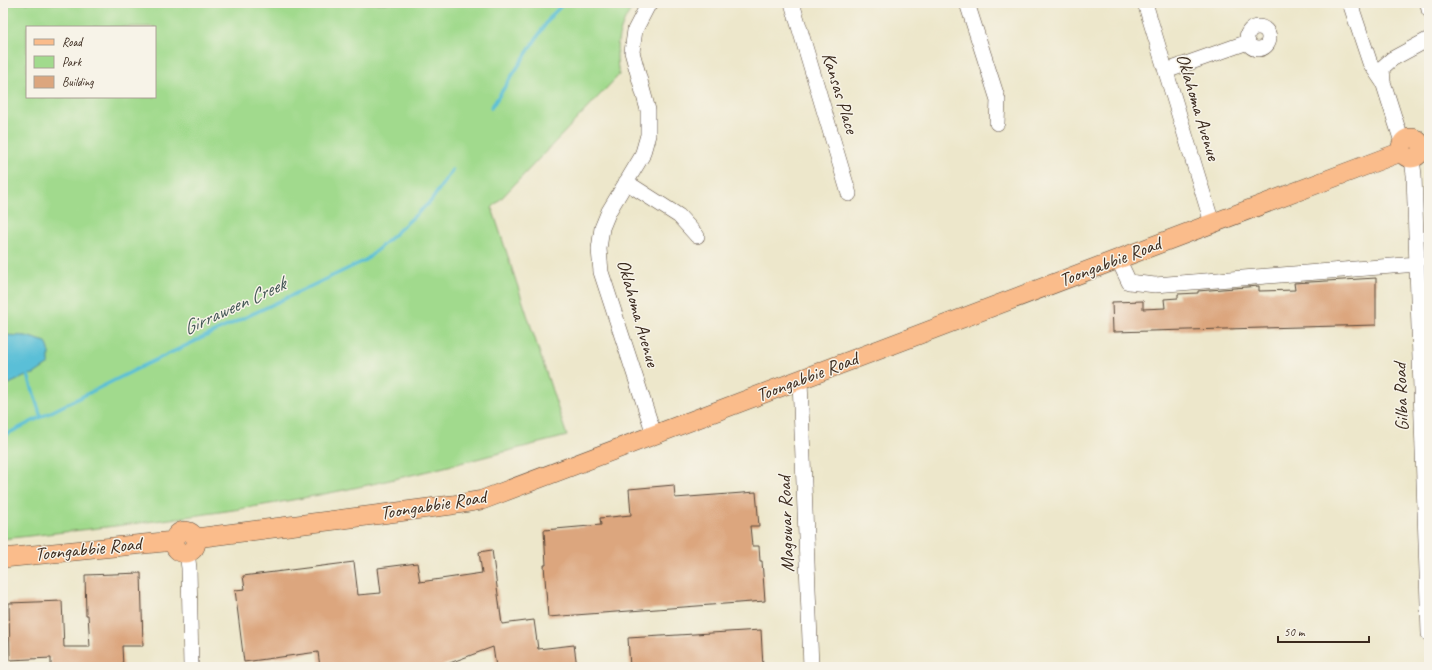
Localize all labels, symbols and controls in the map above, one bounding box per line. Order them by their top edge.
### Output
legend [26,26,156,98]
text: Road [62,34,84,50]
street label: Kansas Place [816,50,864,138]
street label: Oklahoma Avenue [1170,51,1226,165]
text: Park [62,54,83,70]
text: Building [62,74,94,90]
street label: Toongabbie Road [1056,230,1167,292]
street label: Oklahoma Avenue [611,257,665,371]
water label: Girraween Creek [179,270,293,341]
street label: Toongabbie Road [753,345,864,407]
street label: Gilba Road [1388,360,1414,432]
street label: Magowar Road [772,472,800,573]
street label: Toongabbie Road [378,484,491,525]
street label: Toongabbie Road [34,531,146,567]
scale bar [1278,618,1369,644]
text: 50 m [1284,624,1306,640]

